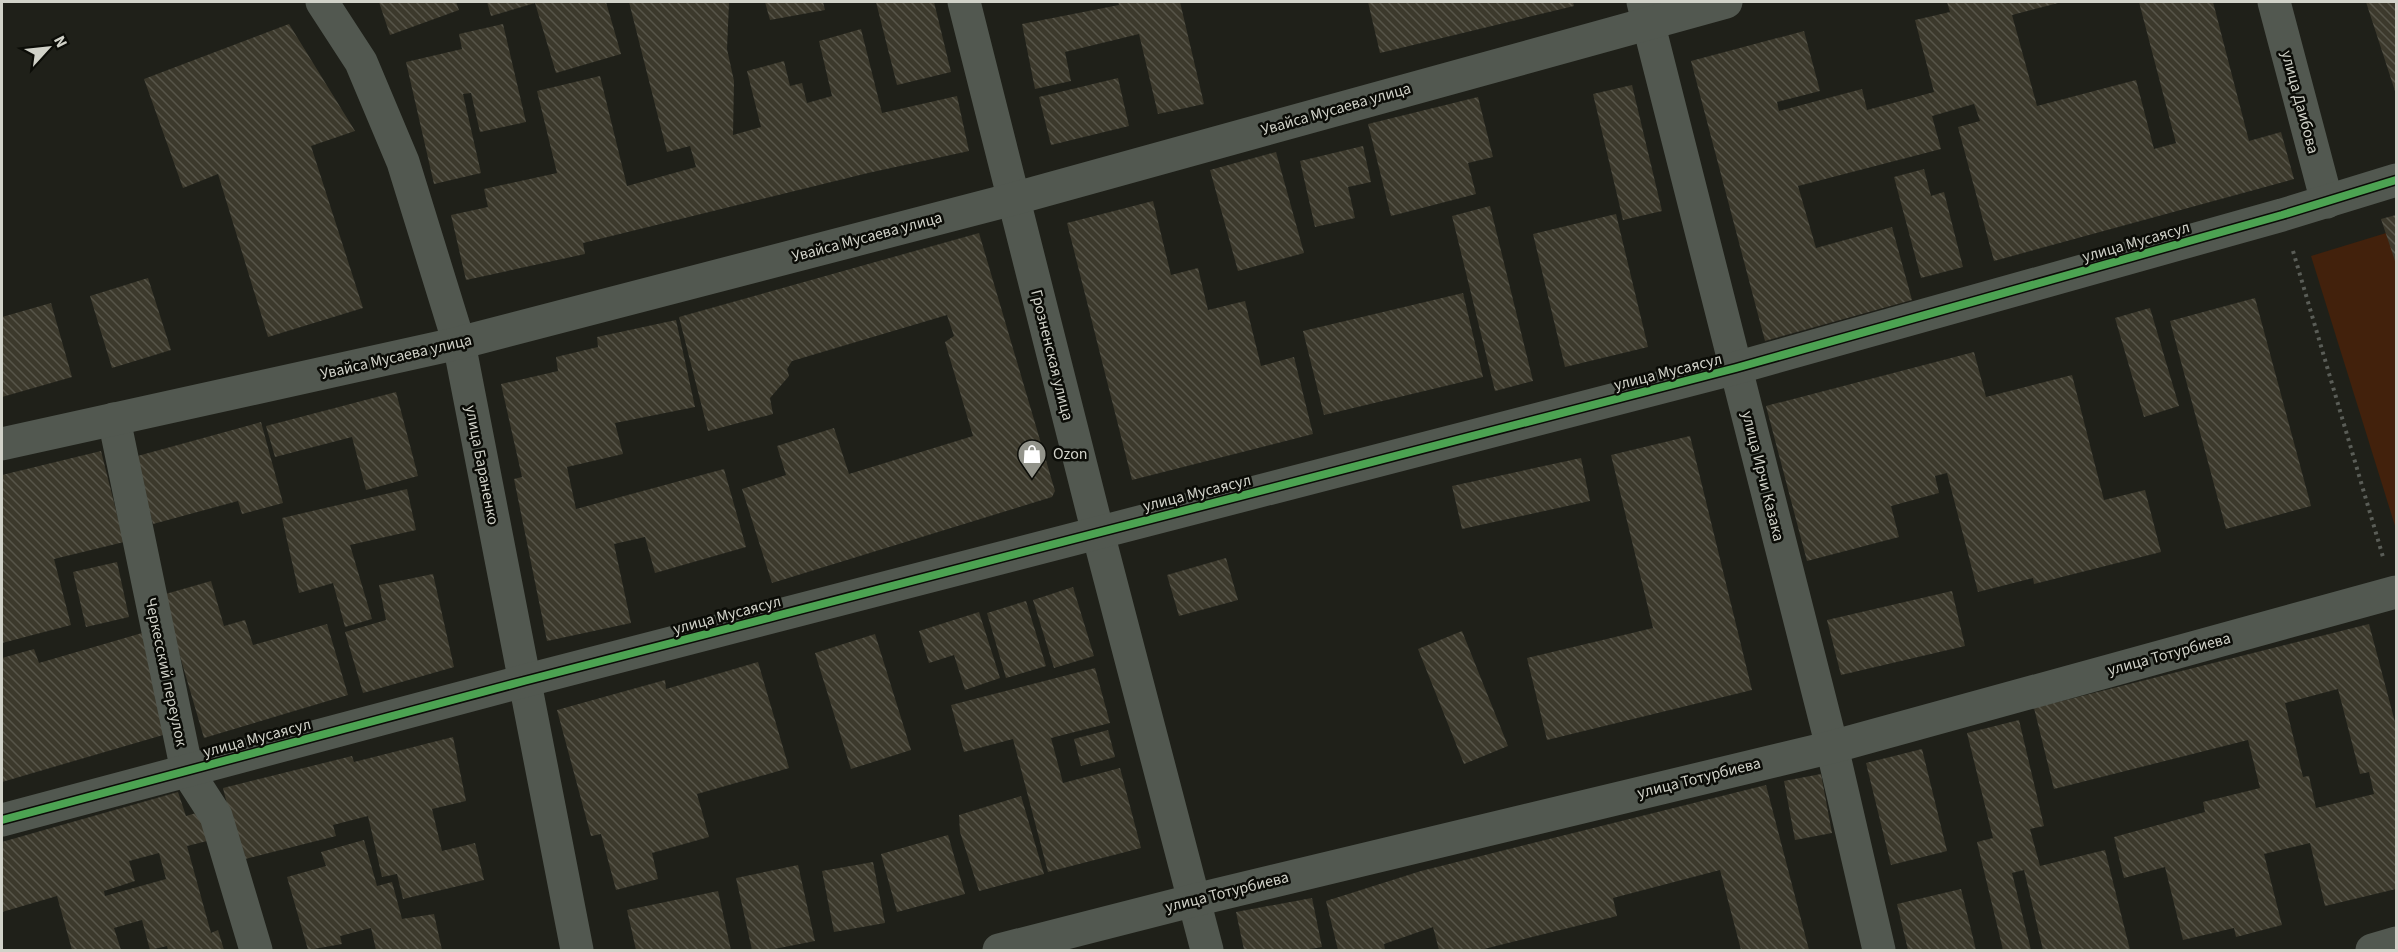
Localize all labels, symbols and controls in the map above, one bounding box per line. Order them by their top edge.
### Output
north arrow [18,18,78,78]
text: N [48,32,73,51]
street label: улица Даибова [2276,48,2324,156]
street label: Увайса Мусаева улица [1259,77,1413,141]
street label: Увайса Мусаева улица [789,206,945,268]
street label: улица Мусаясул [2080,216,2192,268]
street label: Грозненская улица [1025,287,1079,423]
street label: Увайса Мусаева улица [318,329,474,385]
street label: улица Мусаясул [1612,348,1724,396]
street label: улица Бараненко [460,403,504,527]
street label: улица Ирчи Казака [1736,409,1790,543]
shop icon: Ozon [1016,438,1048,480]
place label: Ozon [1053,443,1088,465]
street label: улица Мусаясул [1141,469,1253,517]
street label: улица Мусаясул [671,590,783,640]
street label: Черкесский переулок [139,596,193,748]
street label: улица Тотурбиева [2105,627,2233,681]
street label: улица Мусаясул [201,713,313,763]
street label: улица Тотурбиева [1635,752,1763,804]
street label: улица Тотурбиева [1163,866,1291,918]

